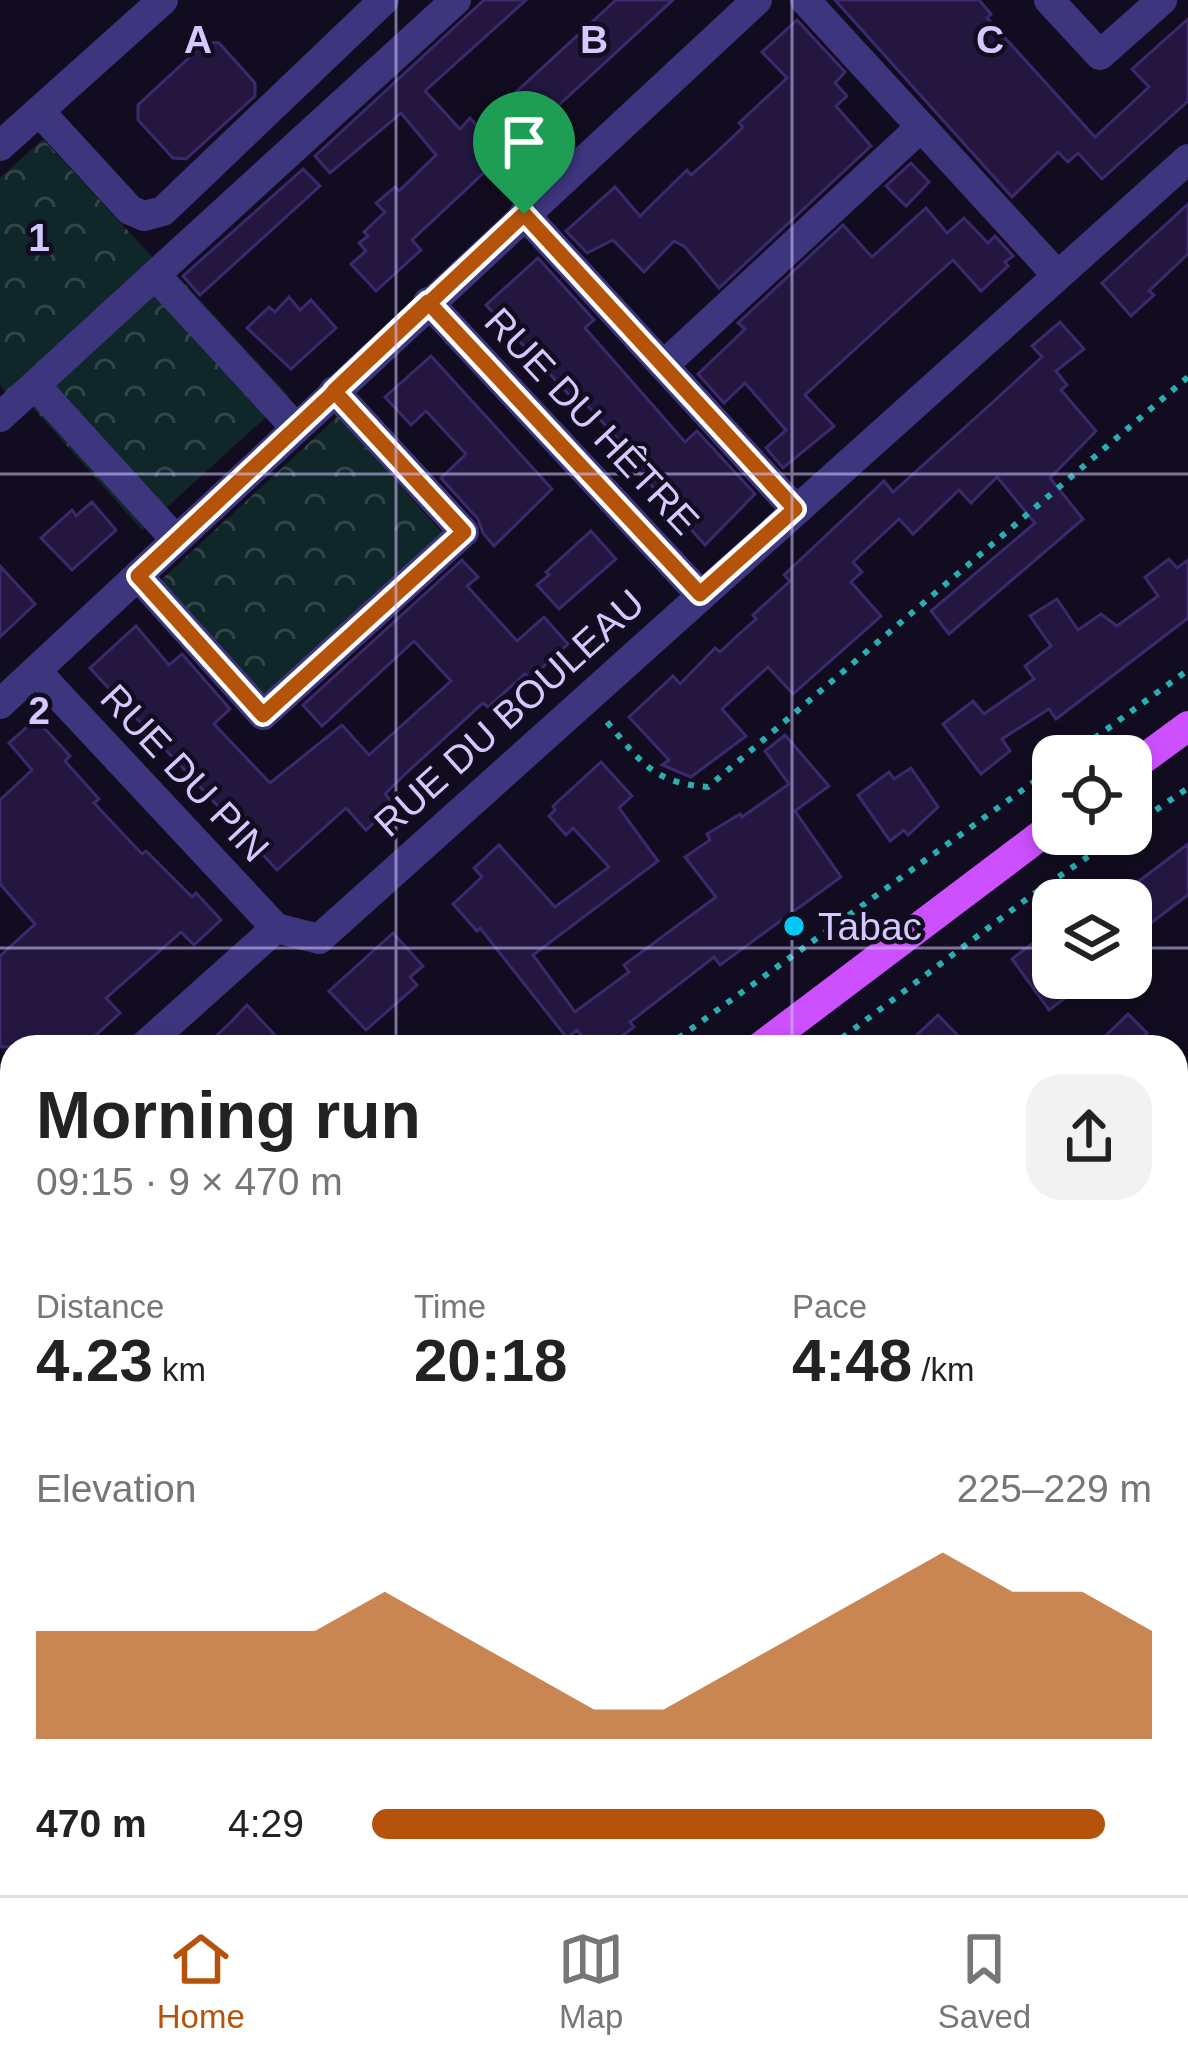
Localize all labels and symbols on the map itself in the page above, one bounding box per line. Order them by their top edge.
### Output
text: A [184,18,212,61]
text: B [580,18,608,61]
text: C [976,18,1004,61]
pin [473,91,575,214]
text: 1 [28,216,50,259]
street label: RUE DU HÊTRE [477,299,707,543]
street label: RUE DU BOULEAU [366,581,652,845]
street label: RUE DU PIN [92,676,278,870]
text: 2 [28,689,50,732]
place label: Tabac [818,905,922,948]
marker: Tabac [781,913,807,939]

